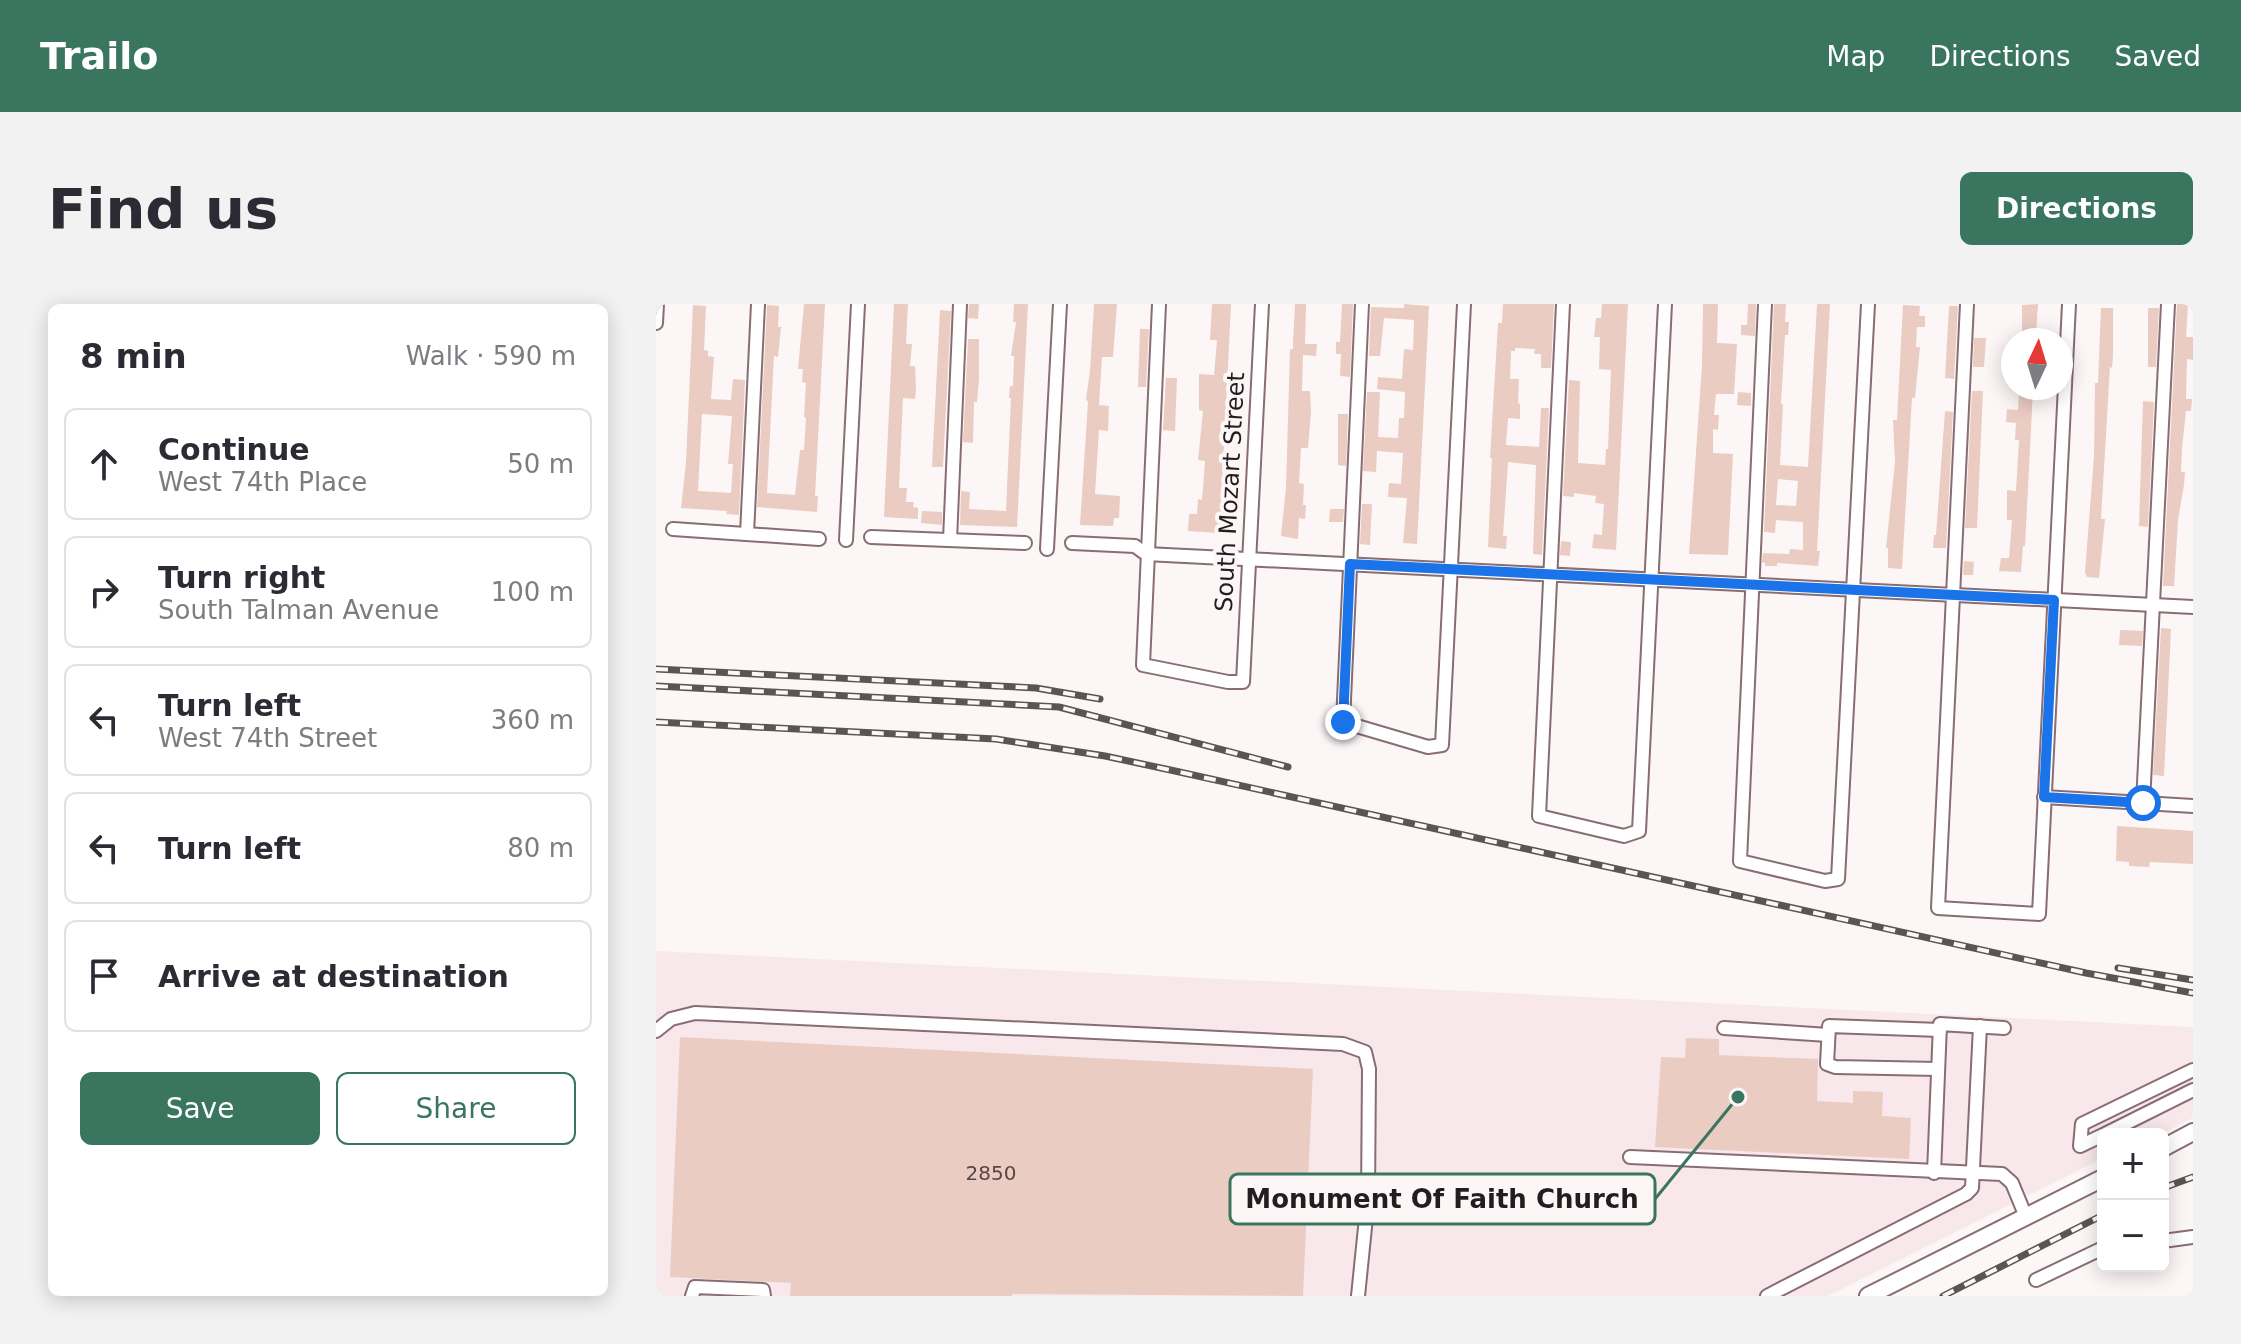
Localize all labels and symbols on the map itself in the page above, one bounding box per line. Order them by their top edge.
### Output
north arrow [2001,328,2073,400]
street label: South Mozart Street [1210,371,1250,613]
route end [1325,704,1361,740]
route start [2125,785,2161,821]
house number: 2850 [966,1161,1016,1185]
callout: Monument Of Faith Church [1230,1174,1655,1224]
text: Monument Of Faith Church [1245,1184,1639,1214]

